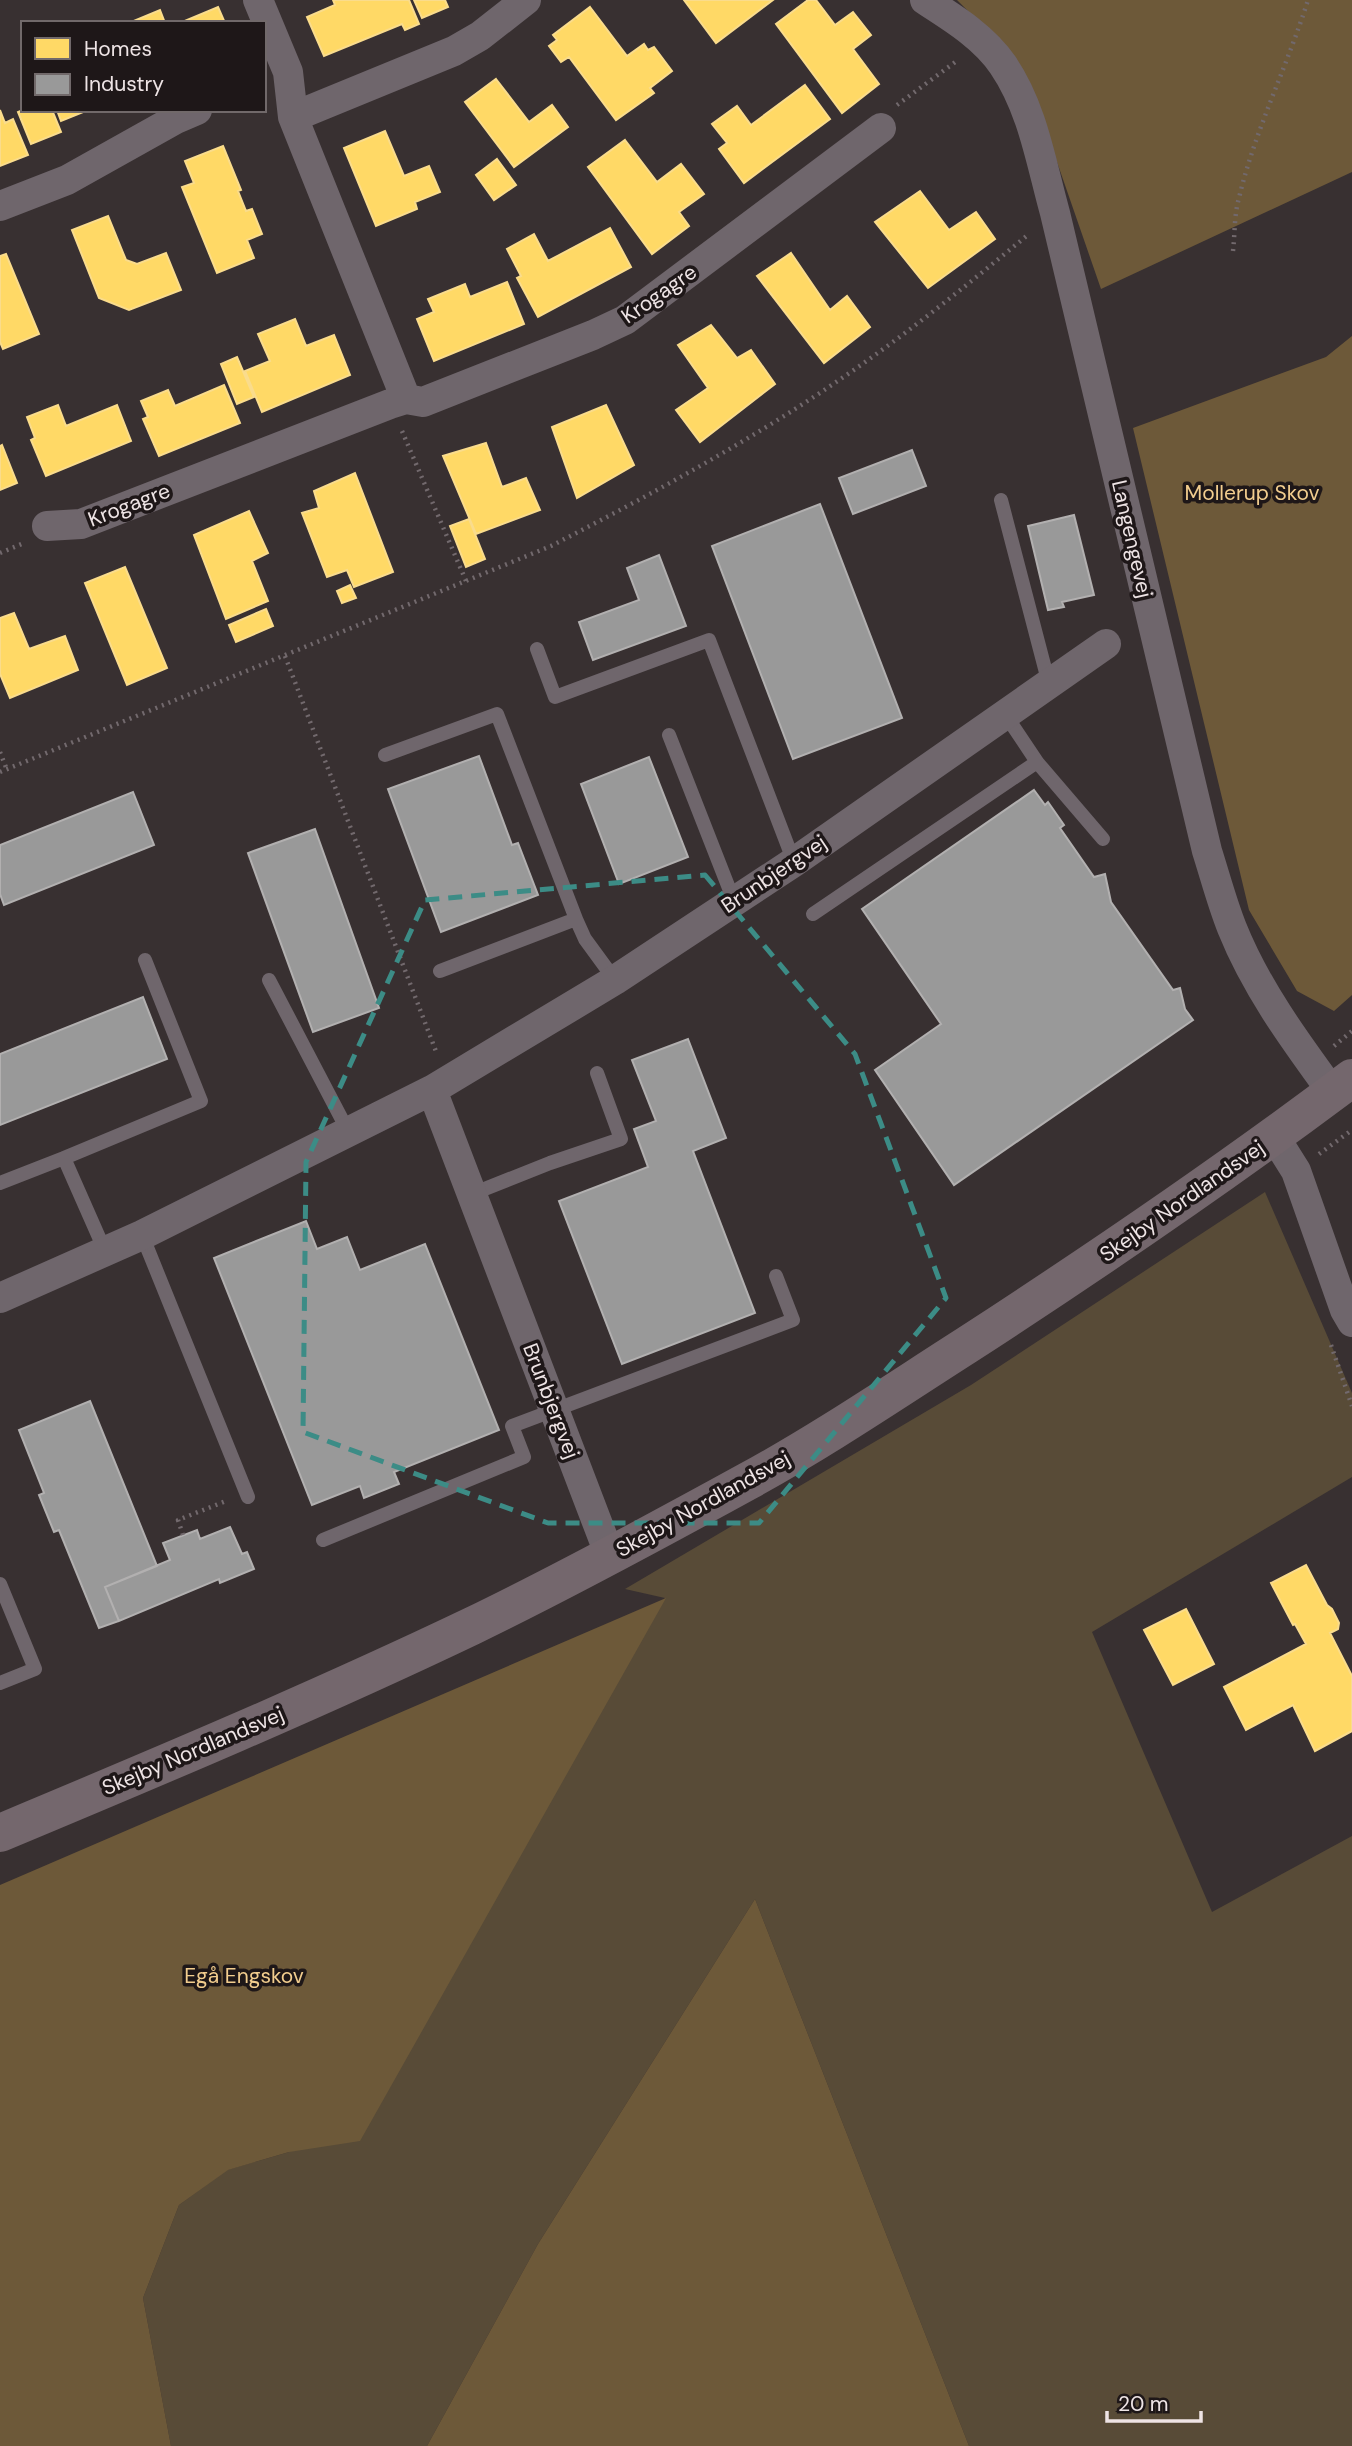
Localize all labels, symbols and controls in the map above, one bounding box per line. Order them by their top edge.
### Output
legend [21,21,266,112]
text: Homes [84,35,152,63]
text: Industry [84,70,164,98]
street label: Krogagre [616,258,702,330]
street label: Krogagre [84,477,174,533]
street label: Langengevej [1105,477,1159,601]
park label: Mollerup Skov [1185,479,1319,507]
street label: Brunbjergvej [716,828,832,920]
street label: Skejby Nordlandsvej [1094,1134,1270,1268]
street label: Brunbjergvej [516,1339,586,1463]
street label: Skejby Nordlandsvej [611,1444,795,1564]
street label: Skejby Nordlandsvej [98,1700,288,1802]
park label: Egå Engskov [184,1962,304,1990]
scale bar [1107,2380,1202,2424]
text: 20 m [1118,2390,1169,2418]

